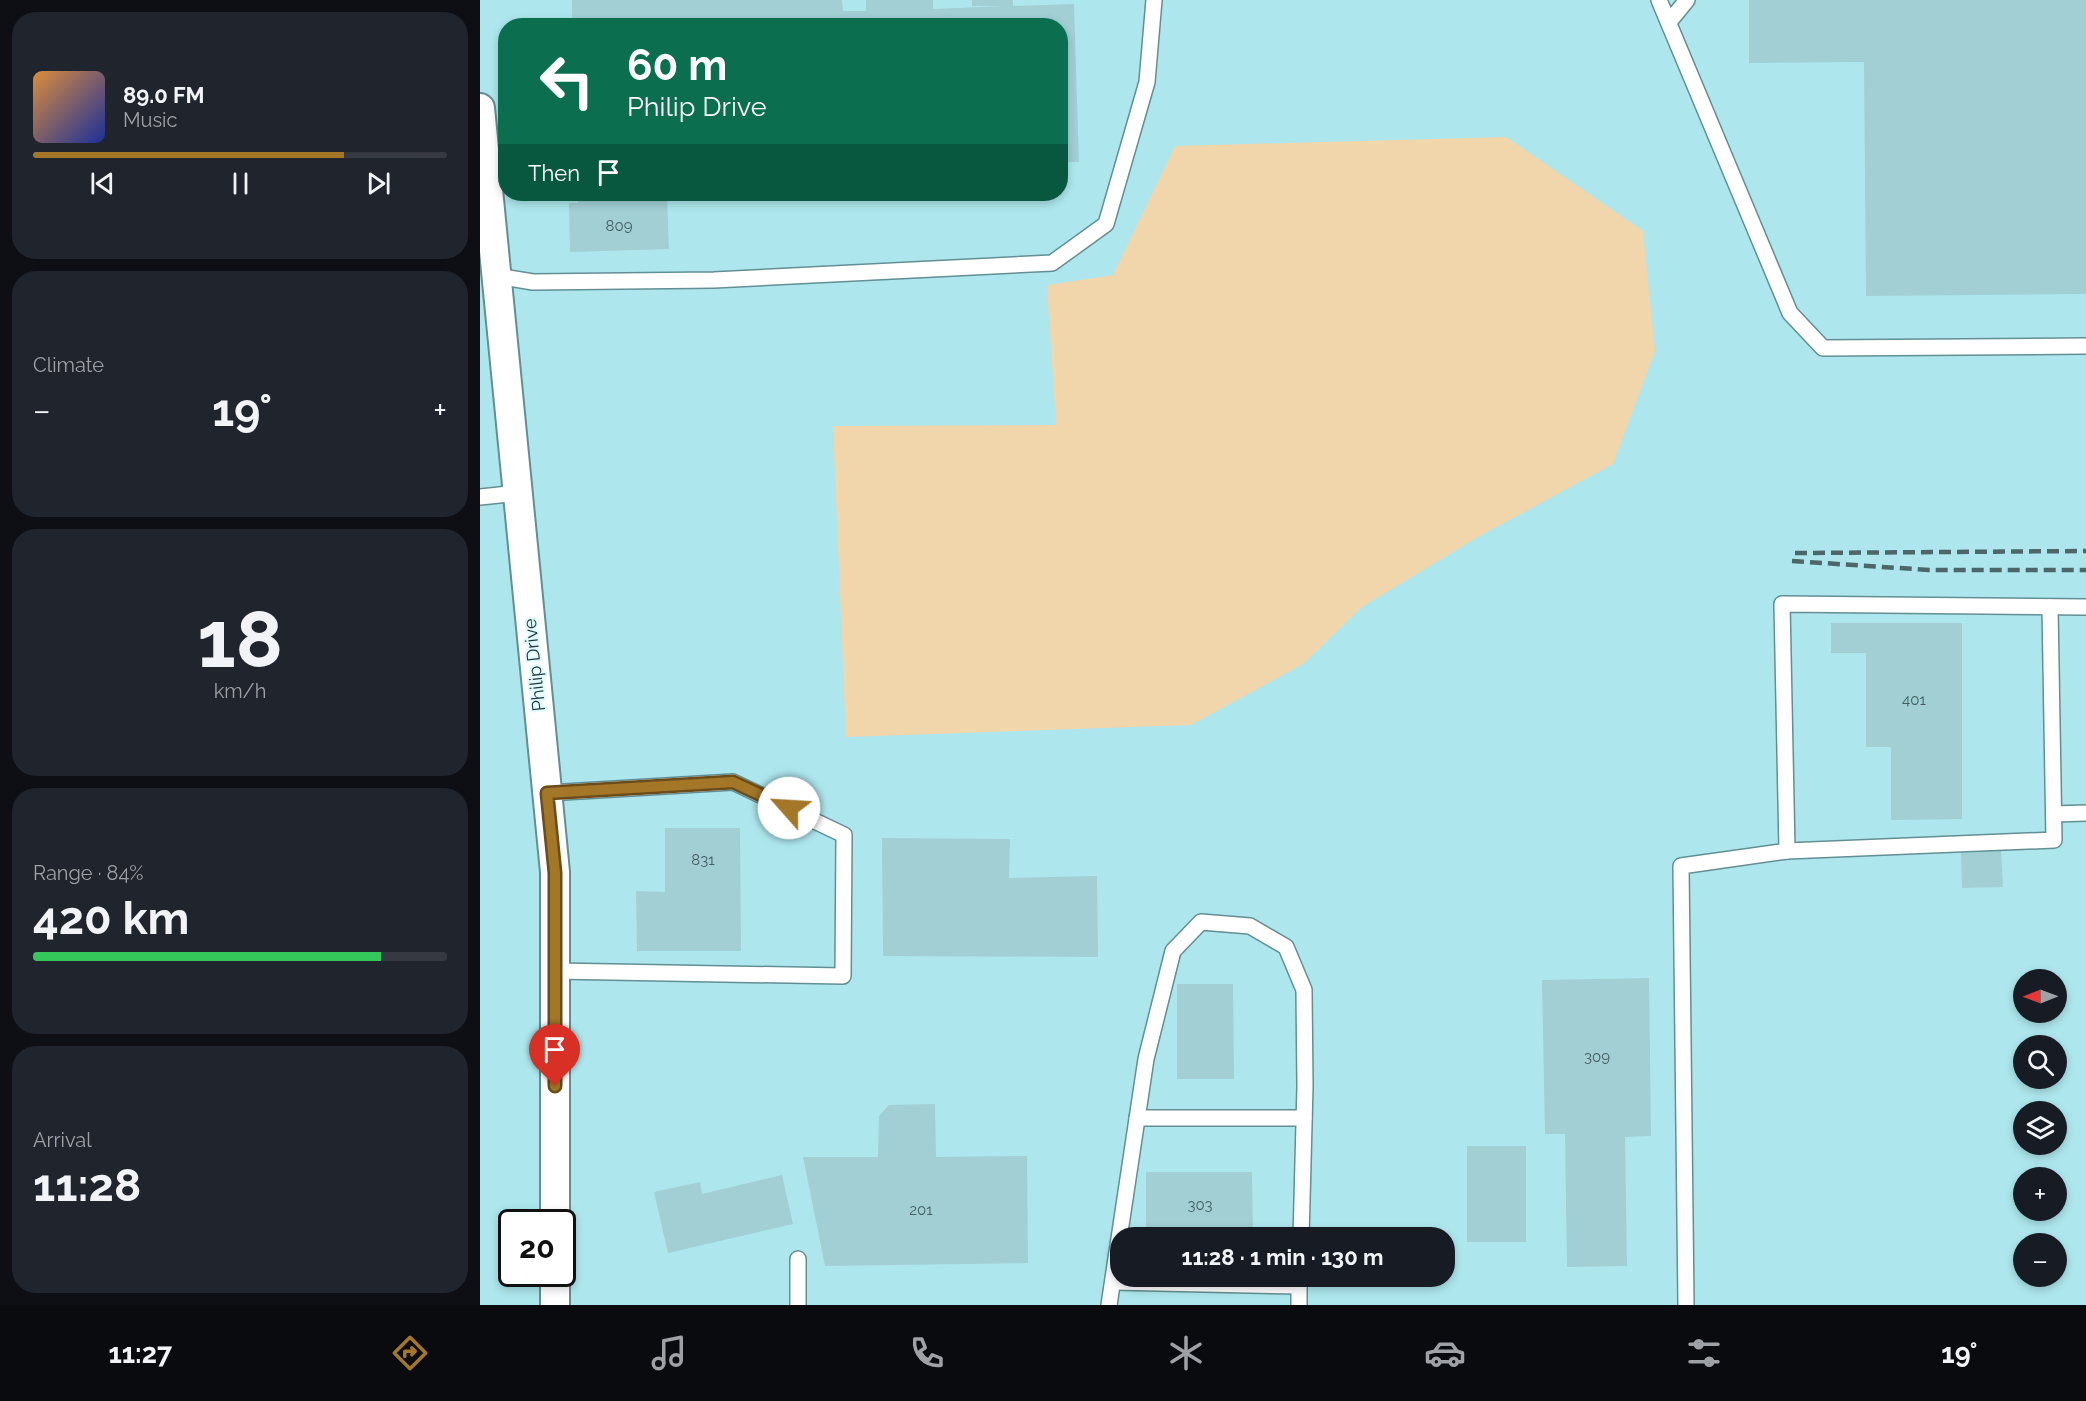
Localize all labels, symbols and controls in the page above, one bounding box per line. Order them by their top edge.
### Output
text: 60 m [627,41,727,90]
icon: left [528,42,606,120]
text: 89.0 FM [123,82,205,108]
text: Philip Drive [627,91,767,122]
text: Music [123,108,177,132]
icon: arrive [592,156,625,189]
text: Then [528,160,580,186]
icon: previous [86,167,119,200]
icon: pause [224,167,257,200]
icon: next [362,167,395,200]
house number: 809 [606,217,633,235]
text: Climate [33,353,104,377]
text: 19° [212,384,272,437]
text: − [33,391,51,430]
text: + [433,391,447,430]
text: 18 [197,594,283,685]
street label: Philip Drive [519,617,549,712]
text: km/h [214,679,266,703]
house number: 401 [1902,691,1926,709]
position arrow [757,776,821,840]
house number: 831 [691,851,715,869]
text: Range · 84% [33,861,144,885]
text: 420 km [33,892,190,945]
north arrow [2013,969,2067,1023]
map controls [2013,969,2067,1287]
pin [529,1024,580,1086]
icon: arrive [538,1033,571,1066]
button: search [2013,1035,2067,1089]
house number: 309 [1584,1048,1610,1066]
button: layers [2013,1101,2067,1155]
text: Arrival [33,1128,92,1152]
text: 11:28 [33,1159,141,1212]
button: + [2013,1167,2067,1221]
house number: 303 [1187,1196,1213,1214]
house number: 201 [909,1201,933,1219]
speed limit sign: 20 [498,1209,576,1287]
button: − [2013,1233,2067,1287]
text: 11:28 · 1 min · 130 m [1182,1244,1383,1270]
icon: directions [389,1332,431,1374]
icon: music [648,1332,690,1374]
icon: phone [906,1332,948,1374]
icon: climate [1165,1332,1207,1374]
icon: car [1424,1332,1466,1374]
icon: filters [1683,1332,1725,1374]
text: 11:27 [108,1338,172,1369]
text: 19° [1941,1338,1978,1369]

